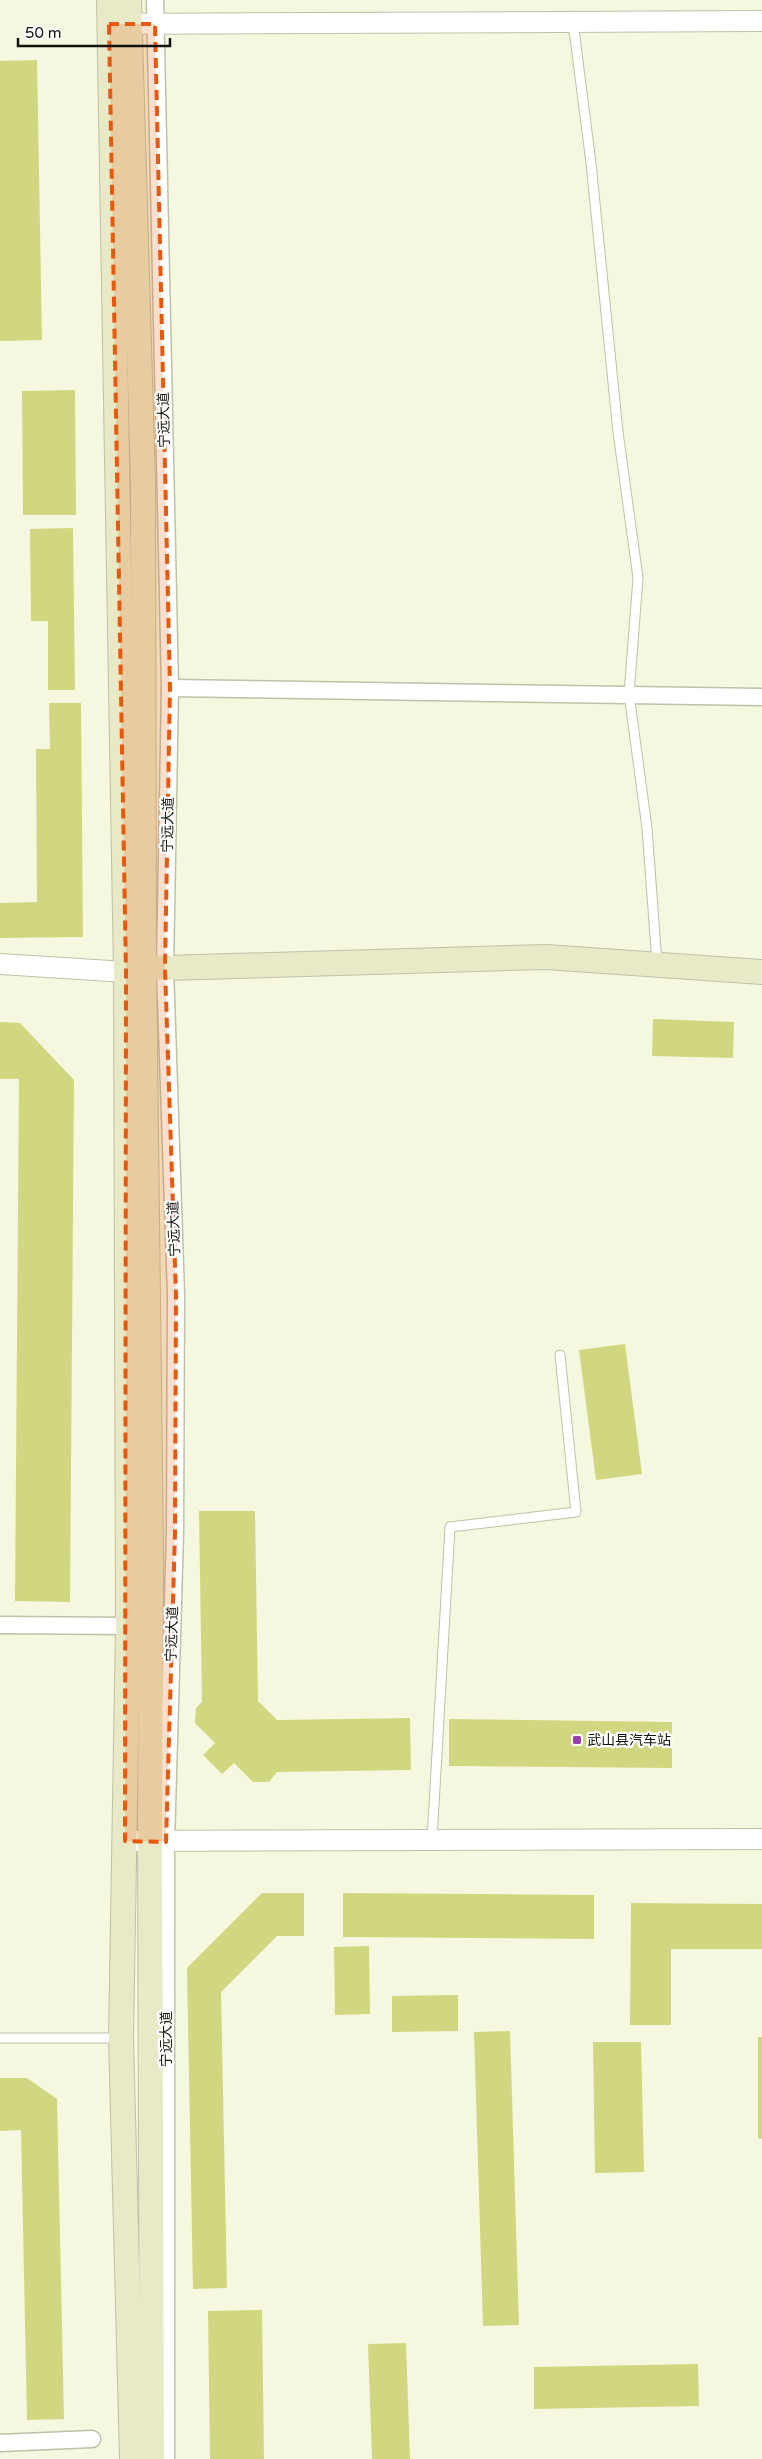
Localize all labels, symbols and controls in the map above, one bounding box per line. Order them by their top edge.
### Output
scale bar [18,15,170,47]
text: 50 m [25,24,62,42]
street label: 宁远大道 [155,392,173,448]
street label: 宁远大道 [159,797,177,853]
street label: 宁远大道 [165,1201,183,1257]
street label: 宁远大道 [163,1606,181,1662]
place label: 武山县汽车站 [587,1732,671,1749]
marker: 武山县汽车站 [571,1734,583,1746]
street label: 宁远大道 [158,2011,175,2067]

